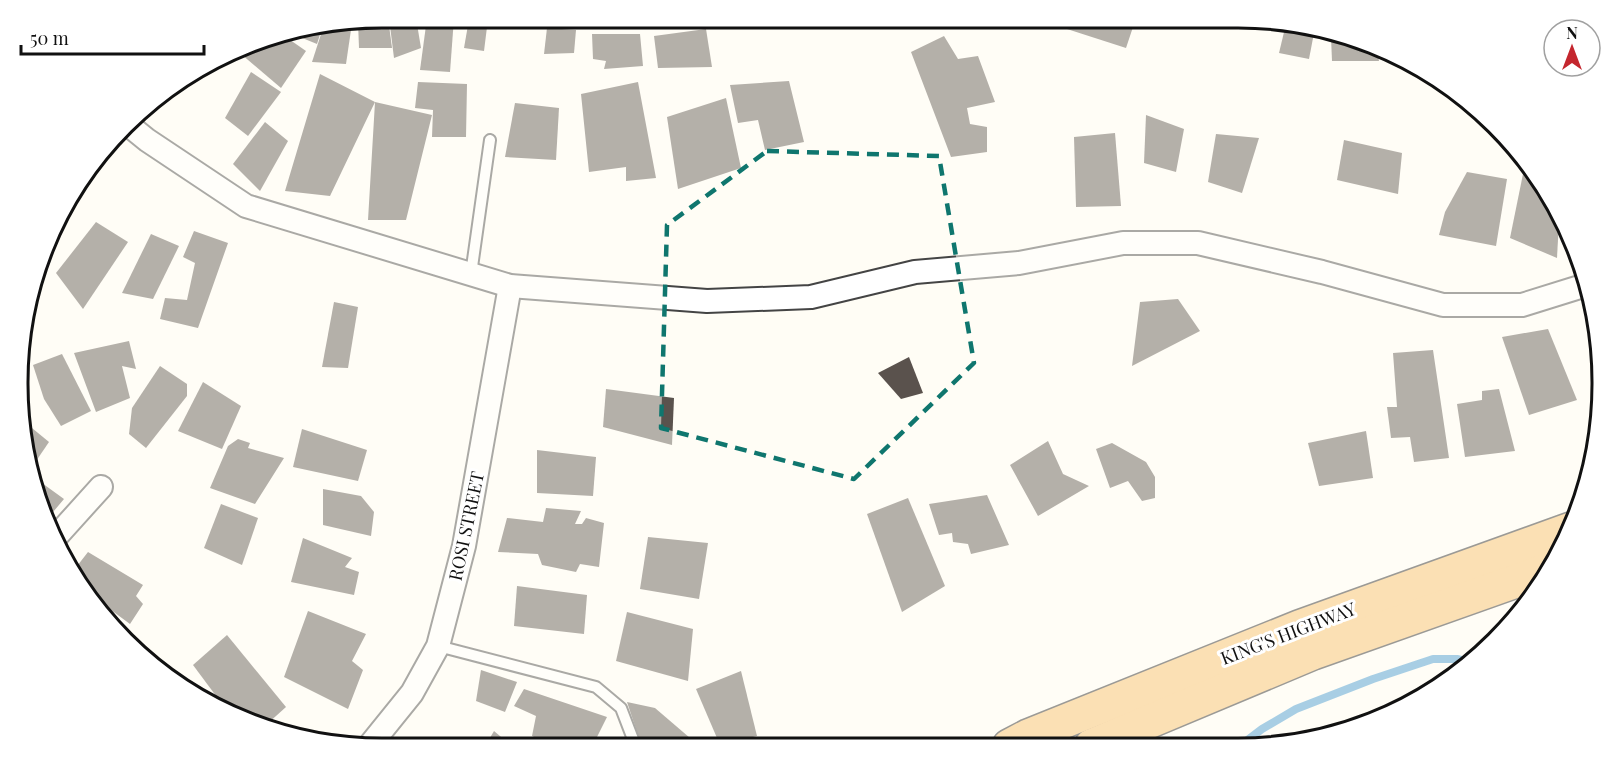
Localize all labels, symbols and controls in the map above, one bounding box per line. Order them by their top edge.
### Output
scale bar [21,18,204,56]
north arrow [1542,18,1602,78]
text: N [1566,22,1578,43]
text: 50 m [30,26,69,50]
street label: ROSI STREET [443,469,489,583]
street label: KING'S HIGHWAY [1217,596,1359,670]

